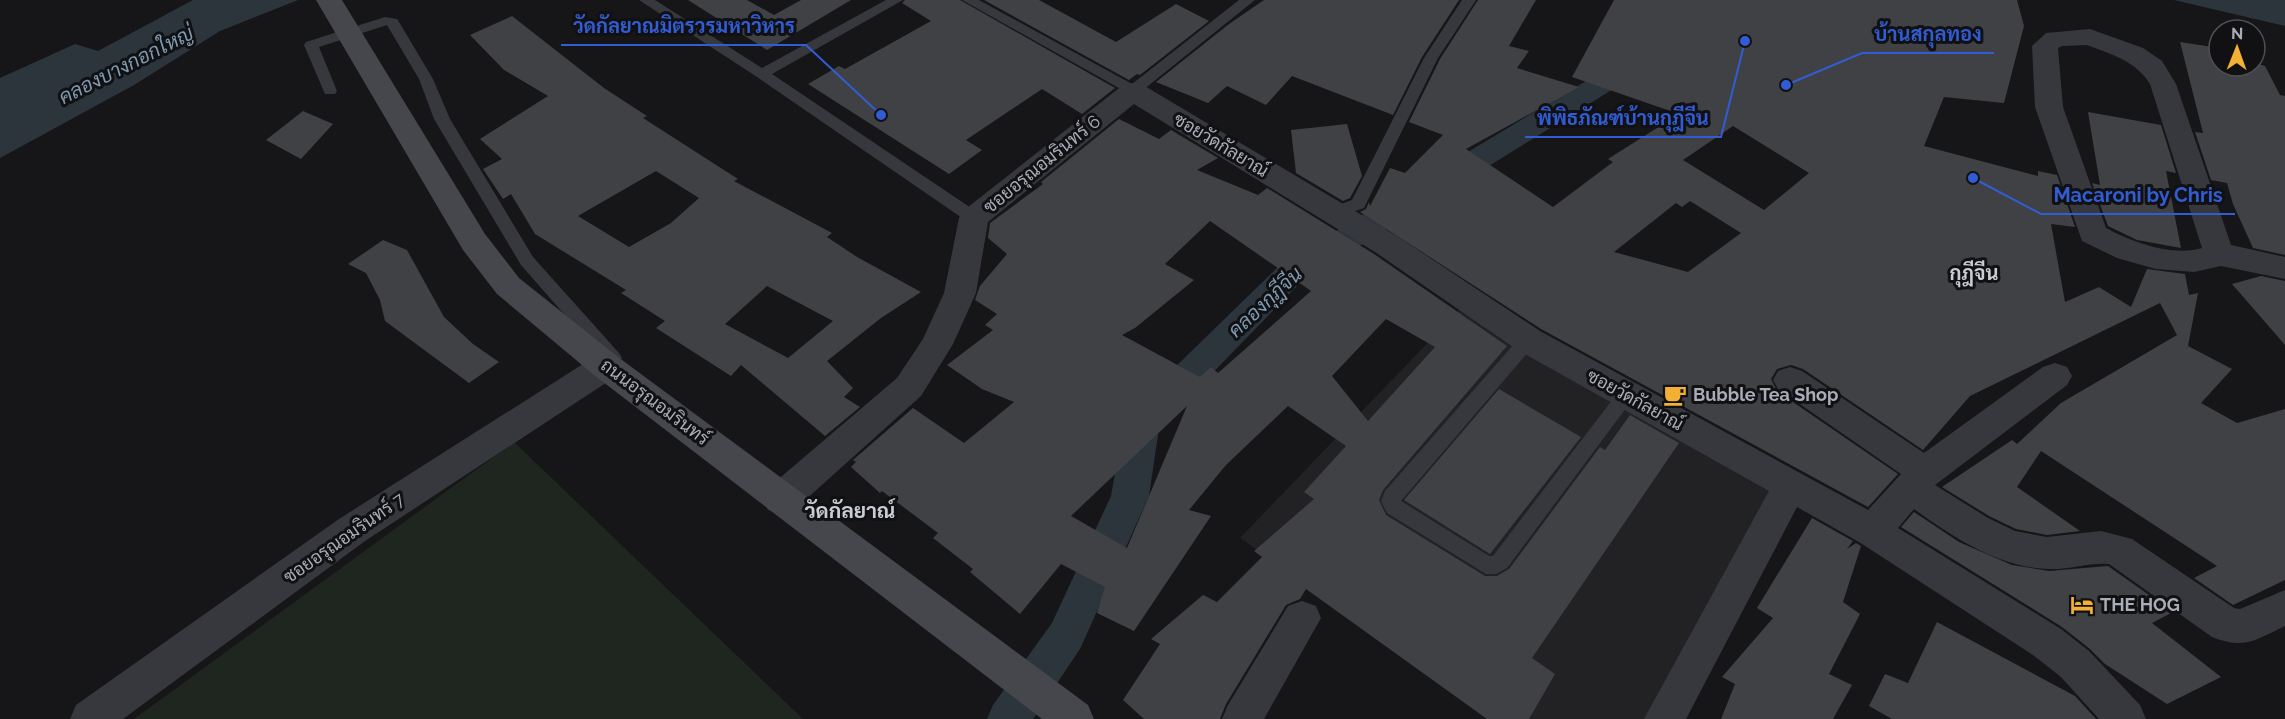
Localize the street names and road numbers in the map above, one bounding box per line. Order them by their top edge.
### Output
street label: ซอยวัดกัลยาณ์ [1170,106,1273,181]
street label: ซอยอรุณอมรินทร์ 6 [978,109,1106,219]
street label: ถนนอรุณอมรินทร์ [596,353,715,451]
street label: ซอยวัดกัลยาณ์ [1584,363,1688,435]
street label: ซอยอรุณอมรินทร์ 7 [278,486,410,589]

